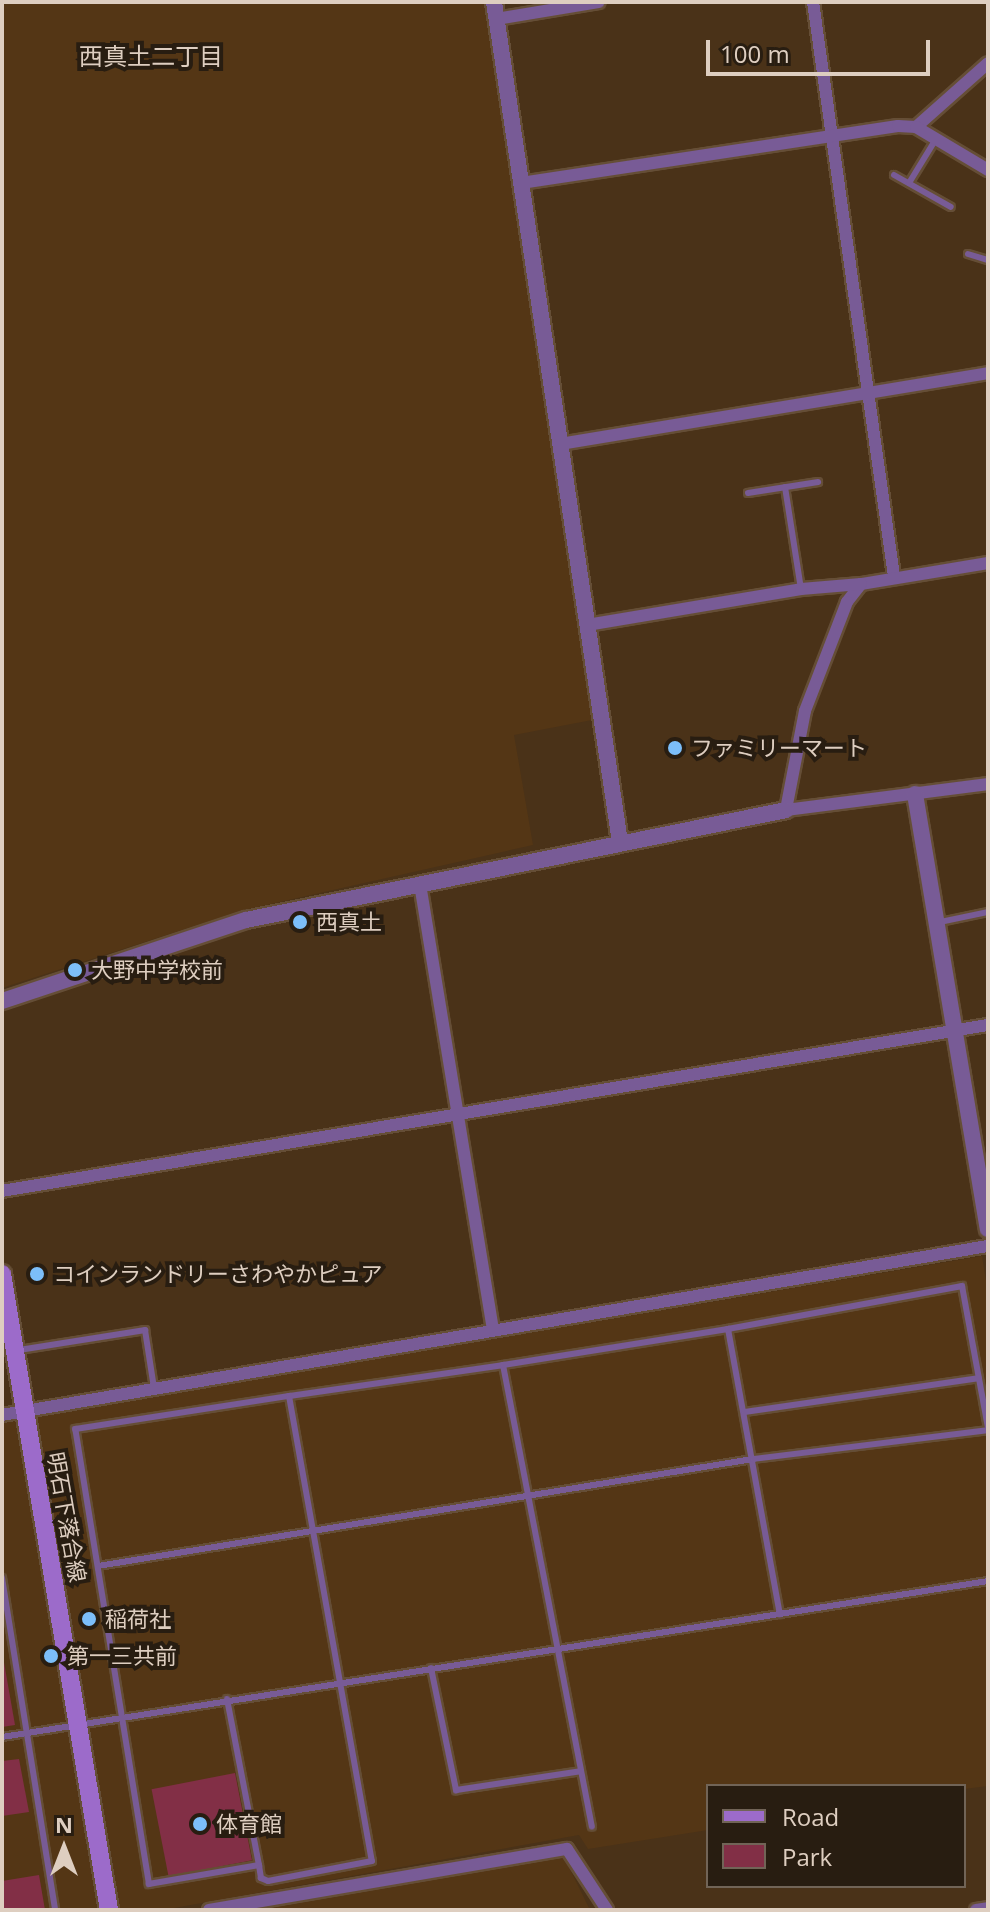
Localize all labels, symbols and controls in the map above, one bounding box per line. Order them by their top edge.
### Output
scale bar [710,24,934,74]
text: 100 m [720,37,790,70]
district label: 西真土二丁目 [79,42,223,70]
place label: ファミリーマート [691,735,867,761]
marker: ファミリーマート [666,739,684,757]
place label: 西真土 [316,909,382,935]
marker: 西真土 [291,913,309,931]
place label: 大野中学校前 [91,957,223,983]
marker: 大野中学校前 [66,961,84,979]
place label: コインランドリーさわやかピュア [53,1261,383,1287]
marker: コインランドリーさわやかピュア [28,1265,46,1283]
street label: 明石下落合線 [43,1450,91,1584]
place label: 稲荷社 [105,1606,171,1632]
marker: 稲荷社 [80,1610,98,1628]
place label: 第一三共前 [67,1643,177,1669]
marker: 第一三共前 [42,1647,60,1665]
legend [706,1784,966,1888]
text: Road [782,1800,839,1833]
north arrow [24,1808,104,1888]
text: N [55,1809,73,1839]
place label: 体育館 [216,1811,282,1837]
marker: 体育館 [191,1815,209,1833]
text: Park [782,1840,832,1873]

